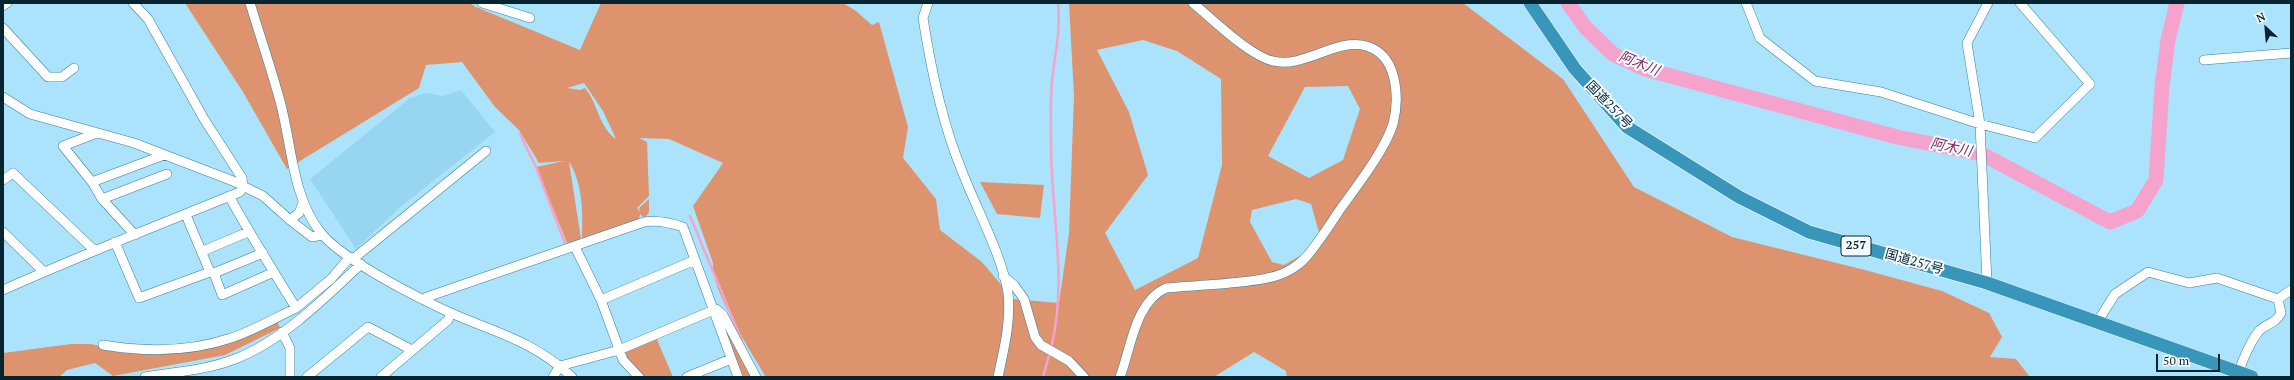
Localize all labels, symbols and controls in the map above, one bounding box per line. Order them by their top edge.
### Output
north arrow [2246,8,2286,48]
text: N [2254,9,2268,25]
water label: 阿木川 [1616,48,1662,80]
street label: 国道257号 [1583,78,1635,132]
water label: 阿木川 [1929,135,1973,161]
road number: 257 [1841,236,1871,256]
street label: 国道257号 [1883,246,1945,278]
scale bar [2158,346,2222,372]
text: 50 m [2163,353,2189,368]

